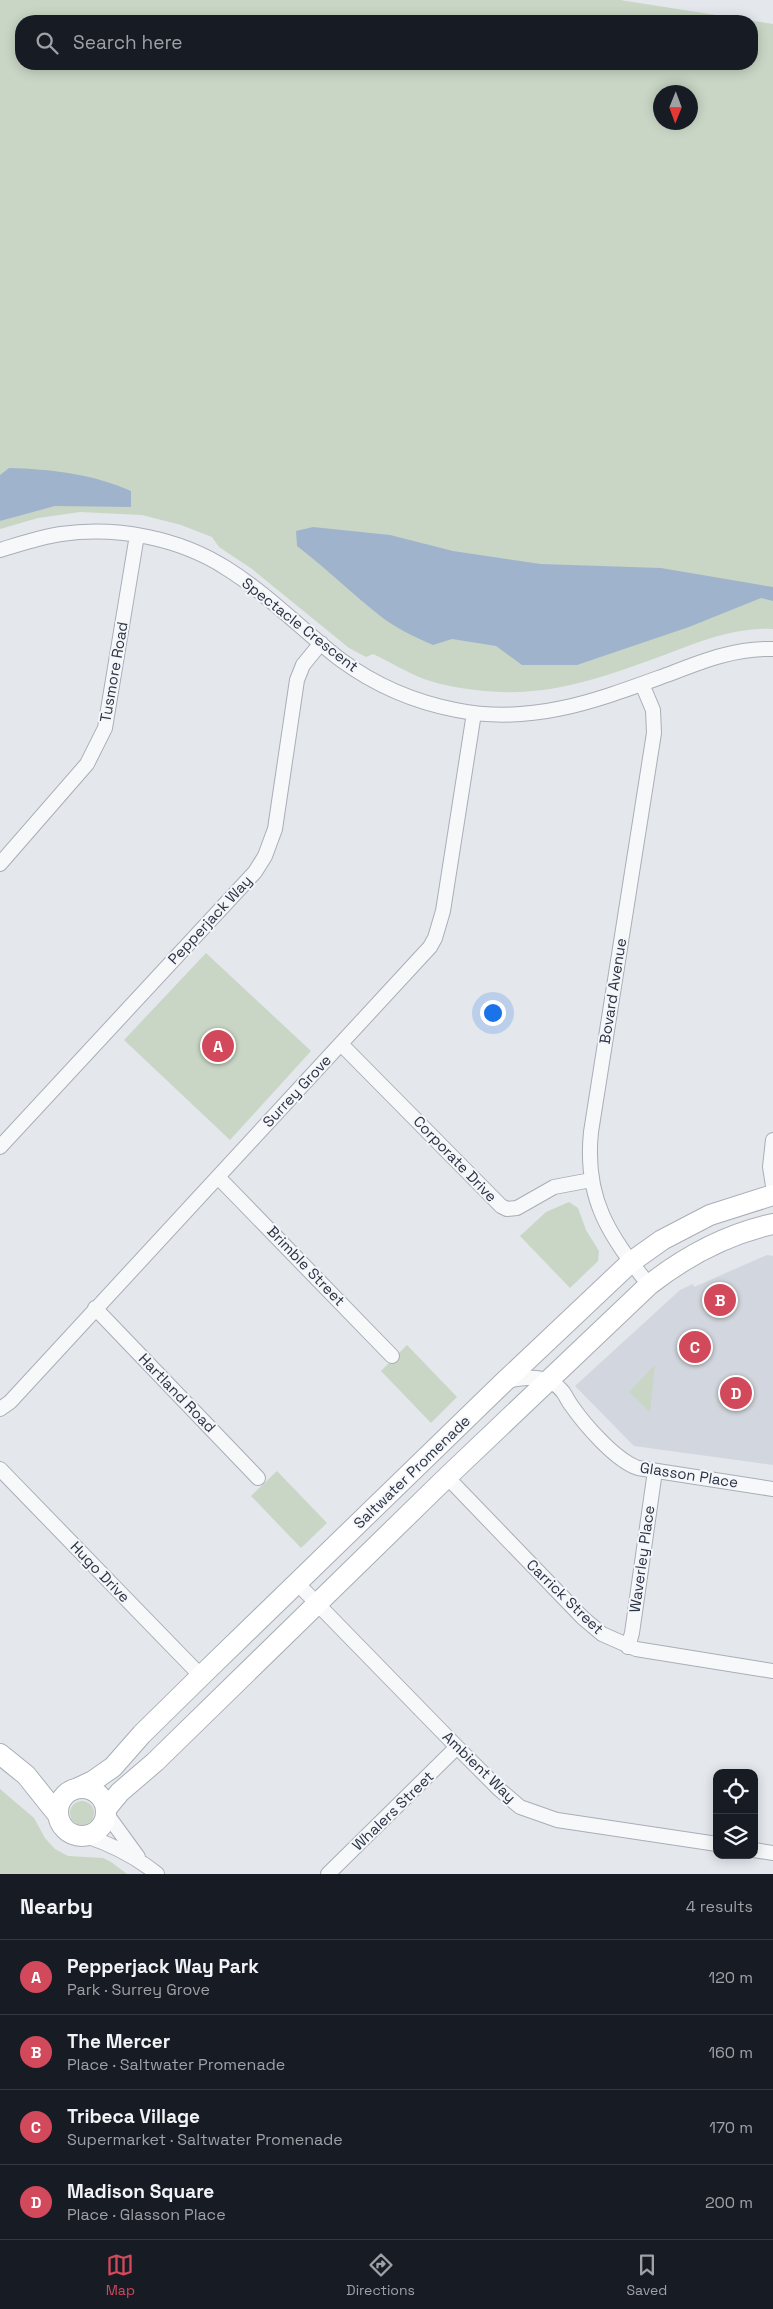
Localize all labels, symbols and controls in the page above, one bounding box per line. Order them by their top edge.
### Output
search box [15,15,758,70]
icon: search [33,29,61,57]
text: Search here [73,30,183,55]
north arrow [653,85,698,130]
street label: Spectacle Crescent [238,573,362,676]
street label: Tusmore Road [95,620,132,724]
street label: Pepperjack Way [163,871,256,968]
street label: Bovard Avenue [595,936,630,1045]
your location [480,1000,506,1026]
pin: A [202,1027,234,1065]
street label: Surrey Grove [258,1050,335,1131]
street label: Corporate Drive [410,1112,501,1206]
street label: Brimble Street [263,1222,349,1310]
pin: B [704,1281,736,1319]
pin: C [679,1328,711,1366]
street label: Hartland Road [135,1349,220,1436]
pin: D [720,1374,752,1412]
street label: Saltwater Promenade [349,1411,474,1532]
street label: Glasson Place [639,1457,740,1492]
street label: Waverley Place [625,1504,658,1614]
street label: Hugo Drive [67,1537,134,1606]
street label: Carrick Street [523,1555,608,1638]
street label: Ambient Way [439,1727,520,1806]
street label: Whalers Street [348,1767,438,1855]
map controls [713,1769,758,1859]
button: locate [713,1769,758,1814]
button: layers [713,1814,758,1859]
text: Nearby [20,1893,93,1920]
text: 4 results [686,1896,753,1917]
text: Pepperjack Way Park [67,1954,259,1979]
text: A [31,1967,41,1988]
text: 120 m [709,1967,753,1988]
text: Park · Surrey Grove [67,1979,210,2000]
text: The Mercer [67,2029,170,2054]
text: B [31,2042,41,2063]
text: 160 m [708,2042,753,2063]
text: Place · Saltwater Promenade [67,2054,285,2075]
text: Tribeca Village [67,2104,200,2129]
text: C [31,2117,41,2138]
text: 170 m [709,2117,753,2138]
text: Supermarket · Saltwater Promenade [67,2129,343,2150]
text: Madison Square [67,2179,214,2204]
text: D [31,2192,41,2213]
text: 200 m [705,2192,753,2213]
text: Place · Glasson Place [67,2204,226,2225]
tab: Map [106,2251,135,2299]
tab: Directions [346,2251,415,2299]
tab: Saved [626,2251,667,2299]

